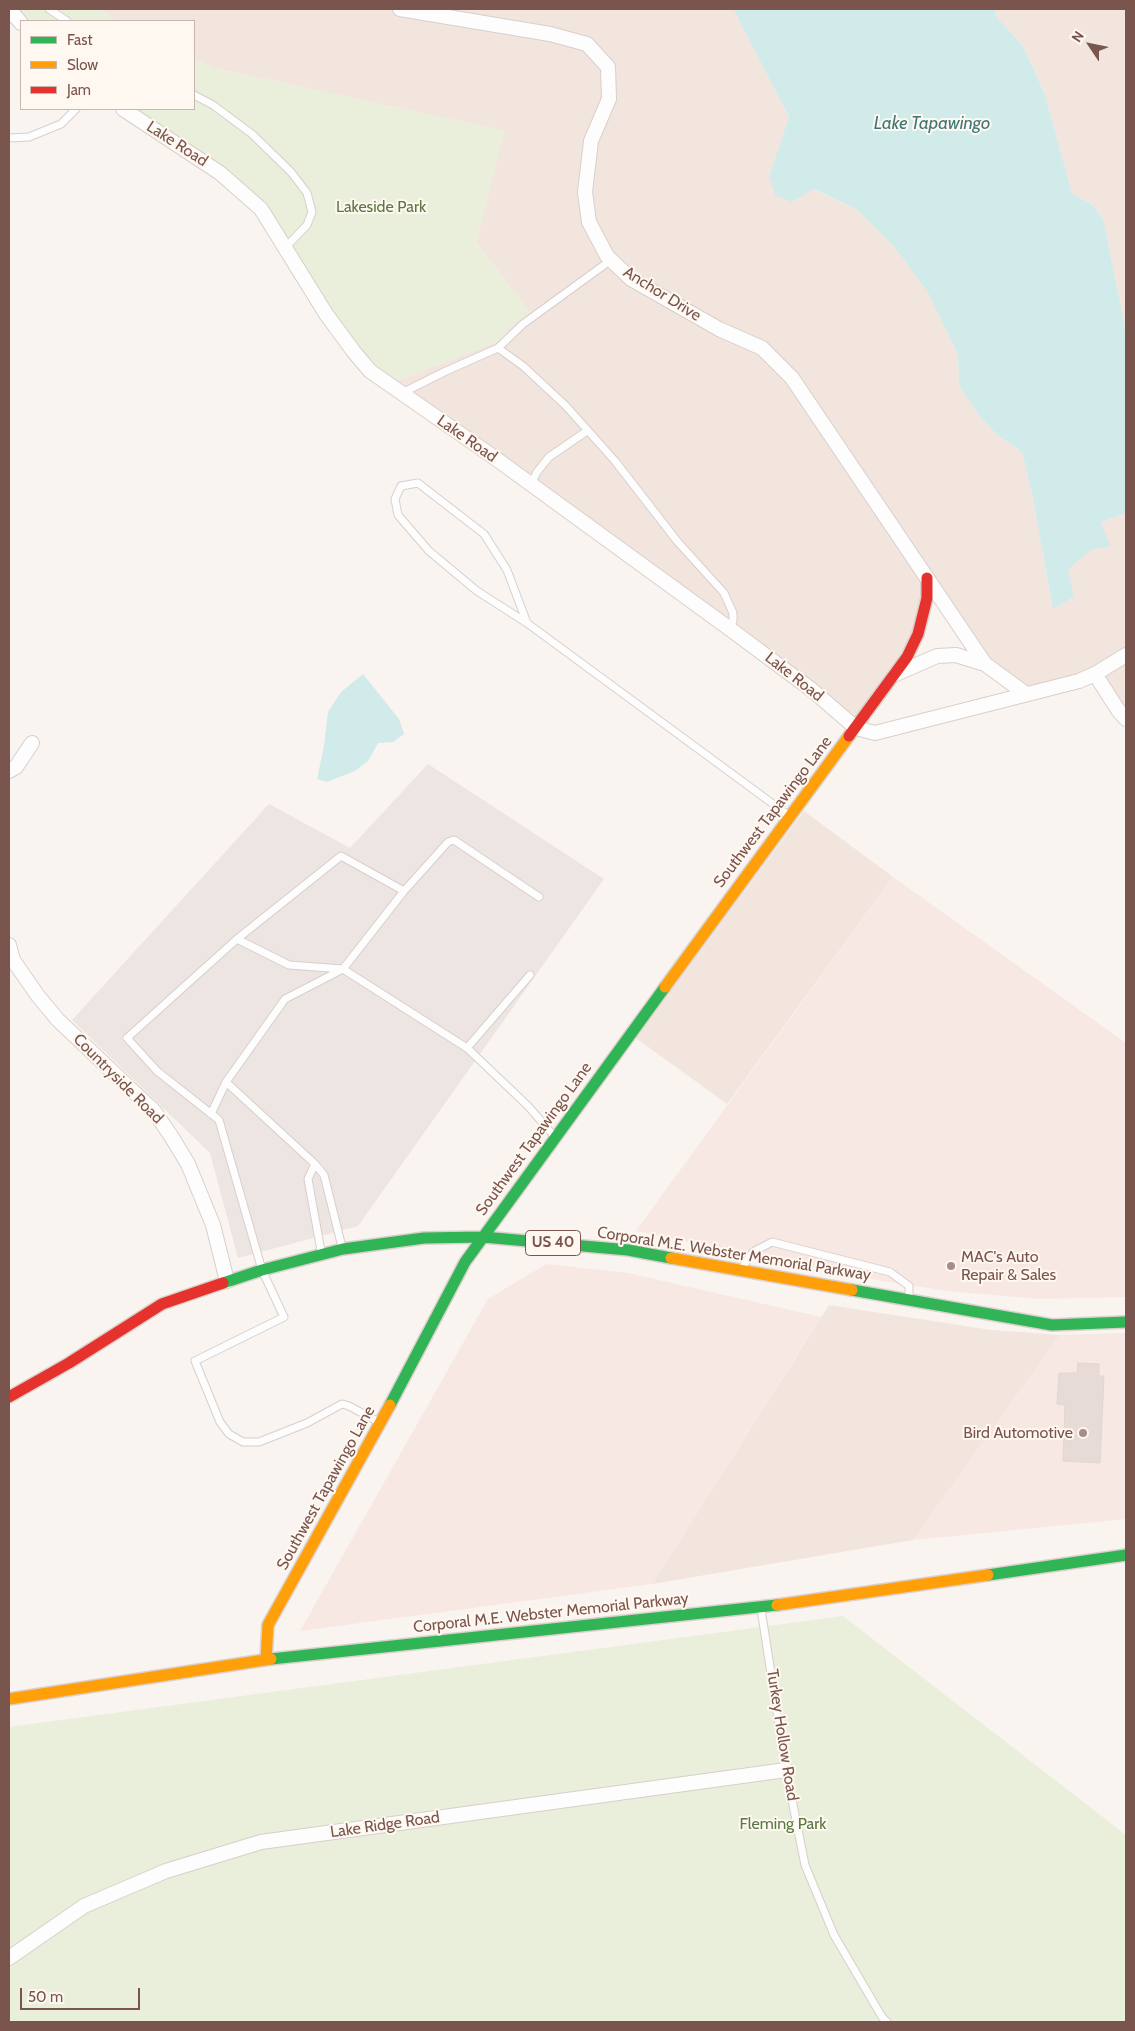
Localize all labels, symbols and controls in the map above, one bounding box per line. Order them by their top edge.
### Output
legend [20,20,195,110]
north arrow [1065,20,1115,70]
text: N [1067,27,1088,46]
text: Fast [67,31,92,49]
text: Slow [67,56,98,74]
text: Jam [67,81,91,99]
water label: Lake Tapawingo [874,113,990,135]
street label: Lake Road [143,117,211,171]
park label: Lakeside Park [336,197,426,217]
street label: Anchor Drive [620,263,704,325]
street label: Lake Road [433,411,501,467]
street label: Lake Road [761,648,827,706]
street label: Southwest Tapawingo Lane [710,733,836,891]
street label: Countryside Road [69,1030,167,1128]
street label: Southwest Tapawingo Lane [472,1059,596,1219]
street label: Corporal M.E. Webster Memorial Parkway [596,1223,872,1285]
road number: US 40 [526,1230,580,1256]
place label: MAC's Auto Repair & Sales [961,1247,1056,1285]
marker: MAC's Auto Repair & Sales [945,1260,957,1272]
street label: Southwest Tapawingo Lane [273,1403,379,1573]
place label: Bird Automotive [963,1423,1073,1443]
marker: Bird Automotive [1077,1427,1089,1439]
street label: Corporal M.E. Webster Memorial Parkway [412,1589,690,1637]
street label: Turkey Hollow Road [762,1668,802,1802]
street label: Lake Ridge Road [329,1808,441,1842]
park label: Fleming Park [739,1814,827,1834]
scale bar [22,1978,142,2010]
text: 50 m [28,1988,63,2006]

